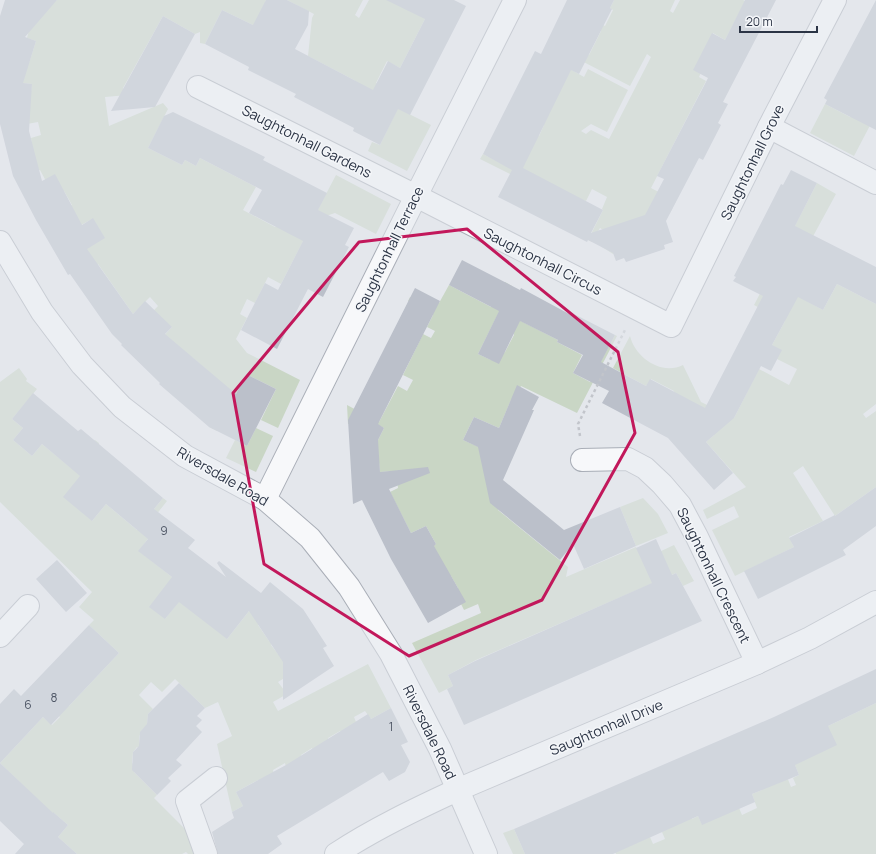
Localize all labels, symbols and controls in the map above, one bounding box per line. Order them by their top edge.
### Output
scale bar [740,8,817,34]
text: 20 m [746,13,773,30]
street label: Saughtonhall Gardens [239,100,375,182]
street label: Saughtonhall Grove [716,101,788,223]
street label: Saughtonhall Terrace [350,183,428,315]
street label: Saughtonhall Circus [481,223,605,299]
street label: Riversdale Road [174,442,272,510]
street label: Saughtonhall Crescent [673,504,755,646]
house number: 9 [160,522,168,539]
street label: Riversdale Road [399,682,461,782]
house number: 8 [51,689,58,706]
street label: Saughtonhall Drive [546,695,666,759]
house number: 6 [24,696,32,713]
house number: 1 [389,718,393,735]

